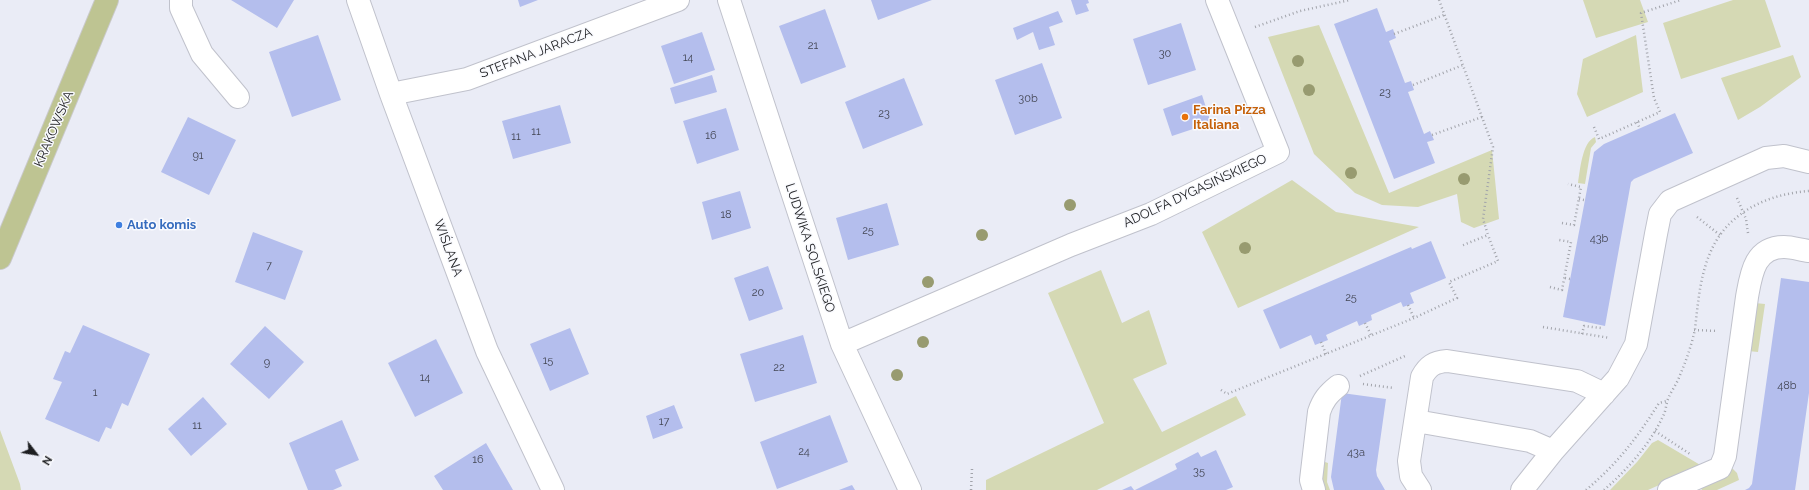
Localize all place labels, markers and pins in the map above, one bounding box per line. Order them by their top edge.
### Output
place label: Farina Pizza Italiana [1193,102,1266,133]
marker: Farina Pizza Italiana [1180,112,1190,122]
place label: Auto komis [127,217,196,233]
marker: Auto komis [114,220,124,230]

